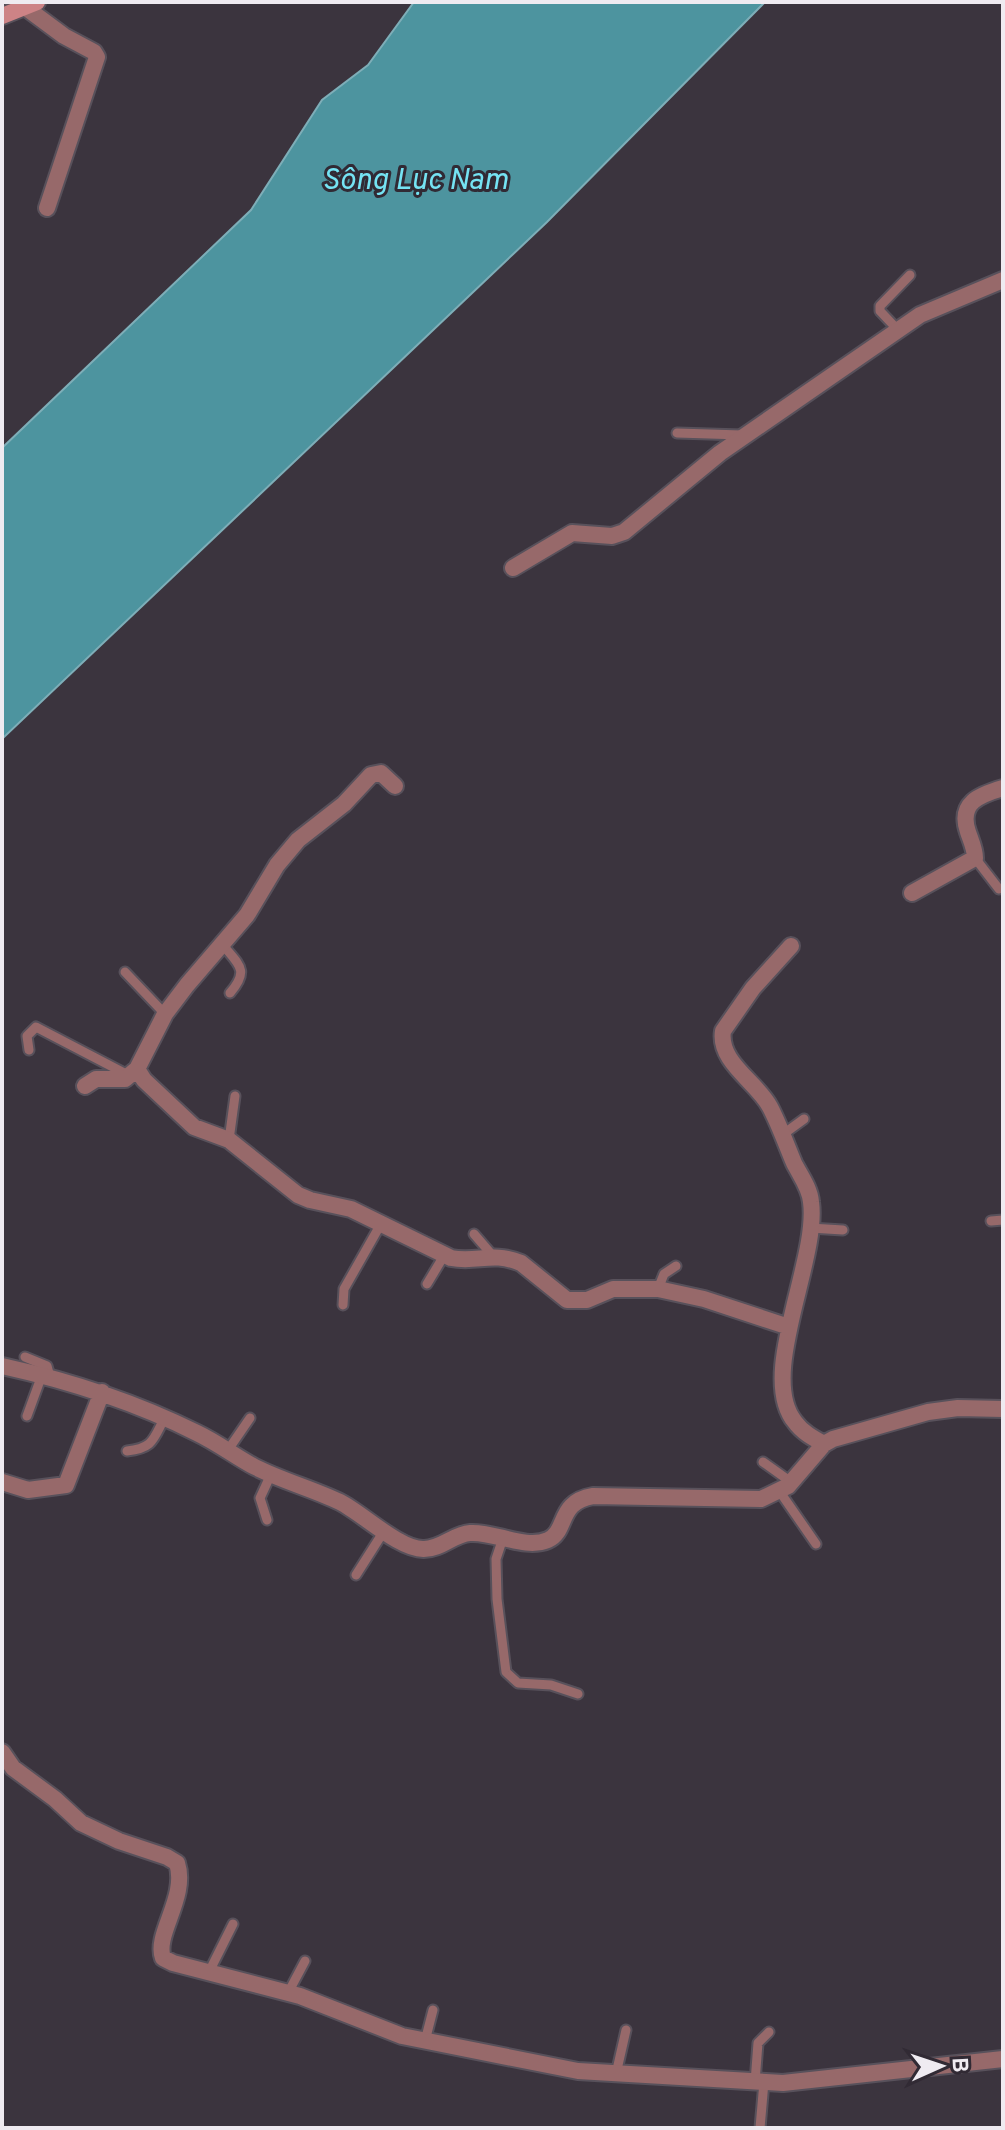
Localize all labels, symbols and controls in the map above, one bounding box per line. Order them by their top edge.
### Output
water label: Sông Lục Nam [322,163,508,200]
north arrow [901,2026,981,2106]
text: B [945,2057,972,2073]

